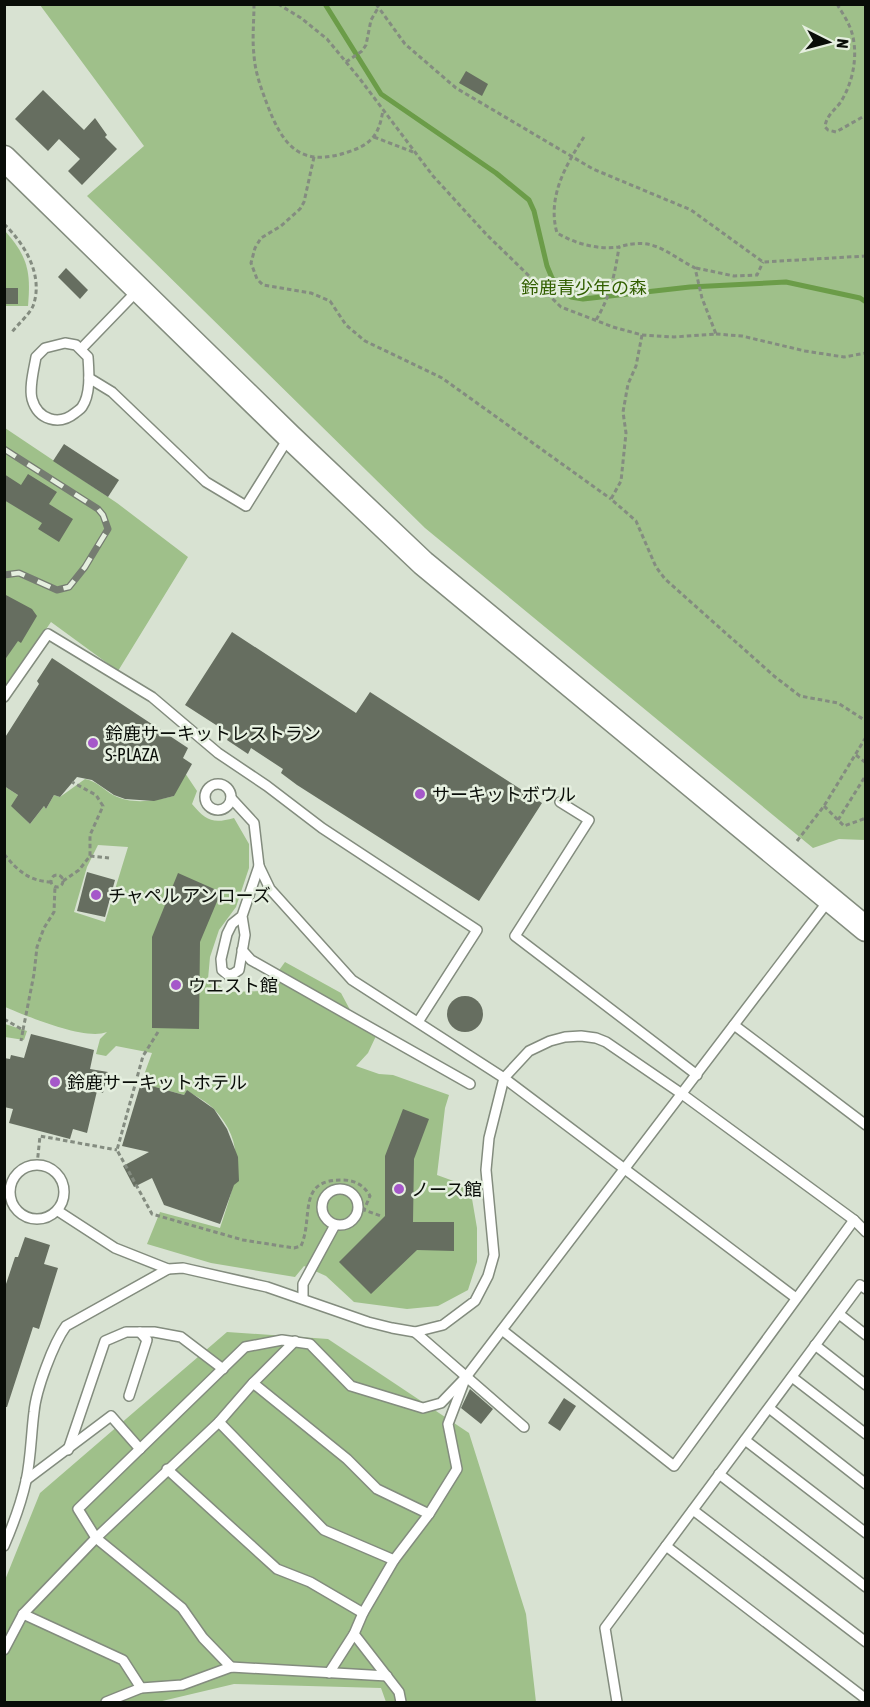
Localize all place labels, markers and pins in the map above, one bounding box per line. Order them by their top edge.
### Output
place label: 鈴鹿サーキットレストラン S-PLAZA [105,723,321,765]
marker: 鈴鹿サーキットレストラン S-PLAZA [86,736,100,750]
place label: サーキットボウル [432,784,576,805]
marker: サーキットボウル [413,787,427,801]
place label: チャペル アンローズ [108,885,271,906]
marker: チャペル アンローズ [89,888,103,902]
place label: ウエスト館 [188,975,278,996]
marker: ウエスト館 [169,978,183,992]
place label: 鈴鹿サーキットホテル [67,1072,247,1093]
marker: 鈴鹿サーキットホテル [48,1075,62,1089]
place label: ノース館 [411,1179,482,1200]
marker: ノース館 [392,1182,406,1196]

